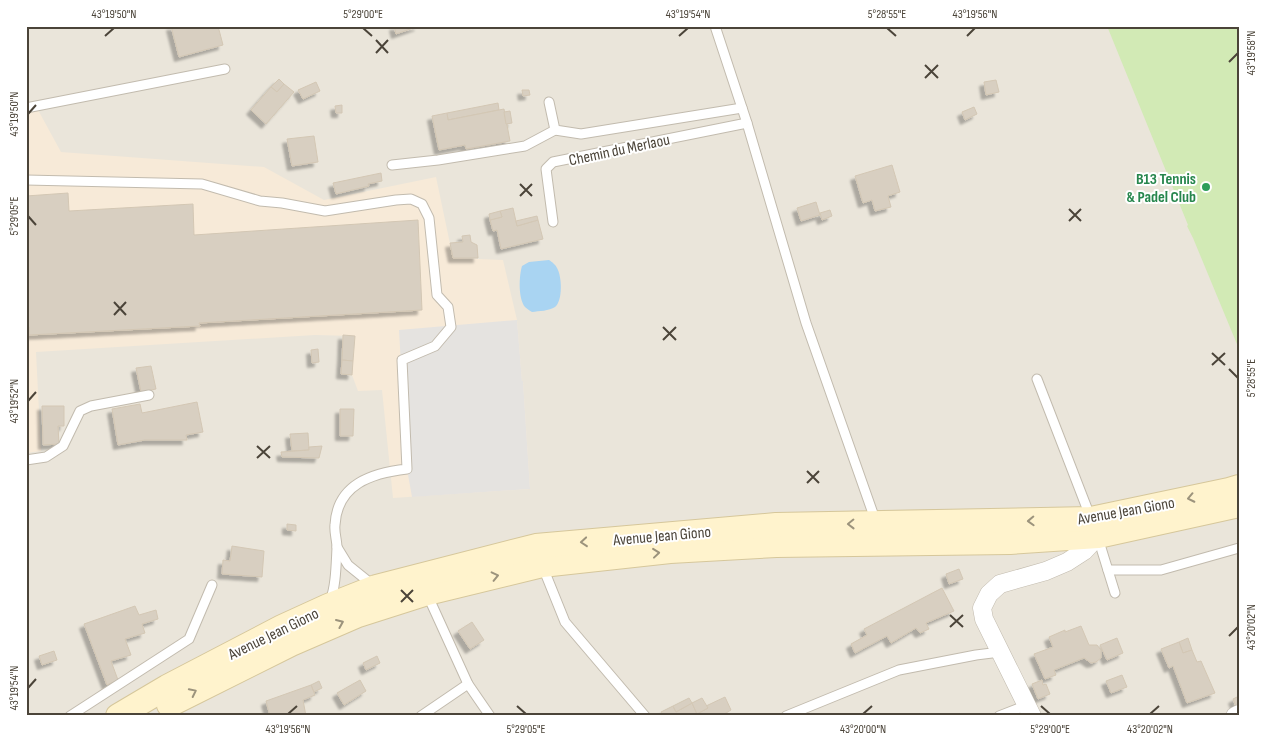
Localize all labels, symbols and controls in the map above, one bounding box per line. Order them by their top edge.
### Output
text: 43°19'50"N [92,7,136,22]
text: 5°29'00"E [343,7,383,22]
text: 43°19'54"N [666,7,710,22]
text: 5°28'55"E [868,7,906,22]
text: 43°19'56"N [953,7,997,22]
text: 43°19'58"N [1244,31,1259,75]
text: 43°19'50"N [7,92,22,136]
street label: Chemin du Merlaou [567,131,671,170]
place label: B13 Tennis & Padel Club [1126,170,1196,207]
marker: B13 Tennis & Padel Club [1200,181,1212,193]
text: 5°29'05"E [7,196,22,236]
text: 5°28'55"E [1244,359,1259,397]
text: 43°19'52"N [7,379,22,423]
one-way arrow [1187,492,1196,503]
street label: Avenue Jean Giono [1075,494,1176,530]
one-way arrow [1027,515,1035,526]
one-way arrow [847,519,854,529]
street label: Avenue Jean Giono [611,523,712,550]
one-way arrow [580,536,588,547]
one-way arrow [652,548,660,559]
one-way arrow [490,571,499,582]
street label: Avenue Jean Giono [225,604,322,665]
text: 43°20'02"N [1244,604,1259,650]
one-way arrow [335,619,344,630]
text: 43°19'54"N [7,666,22,710]
one-way arrow [187,688,196,698]
text: 43°19'56"N [266,722,310,737]
text: 5°29'05"E [506,722,546,737]
text: 43°20'00"N [840,722,886,737]
text: 5°29'00"E [1030,722,1070,737]
text: 43°20'02"N [1127,722,1173,737]

